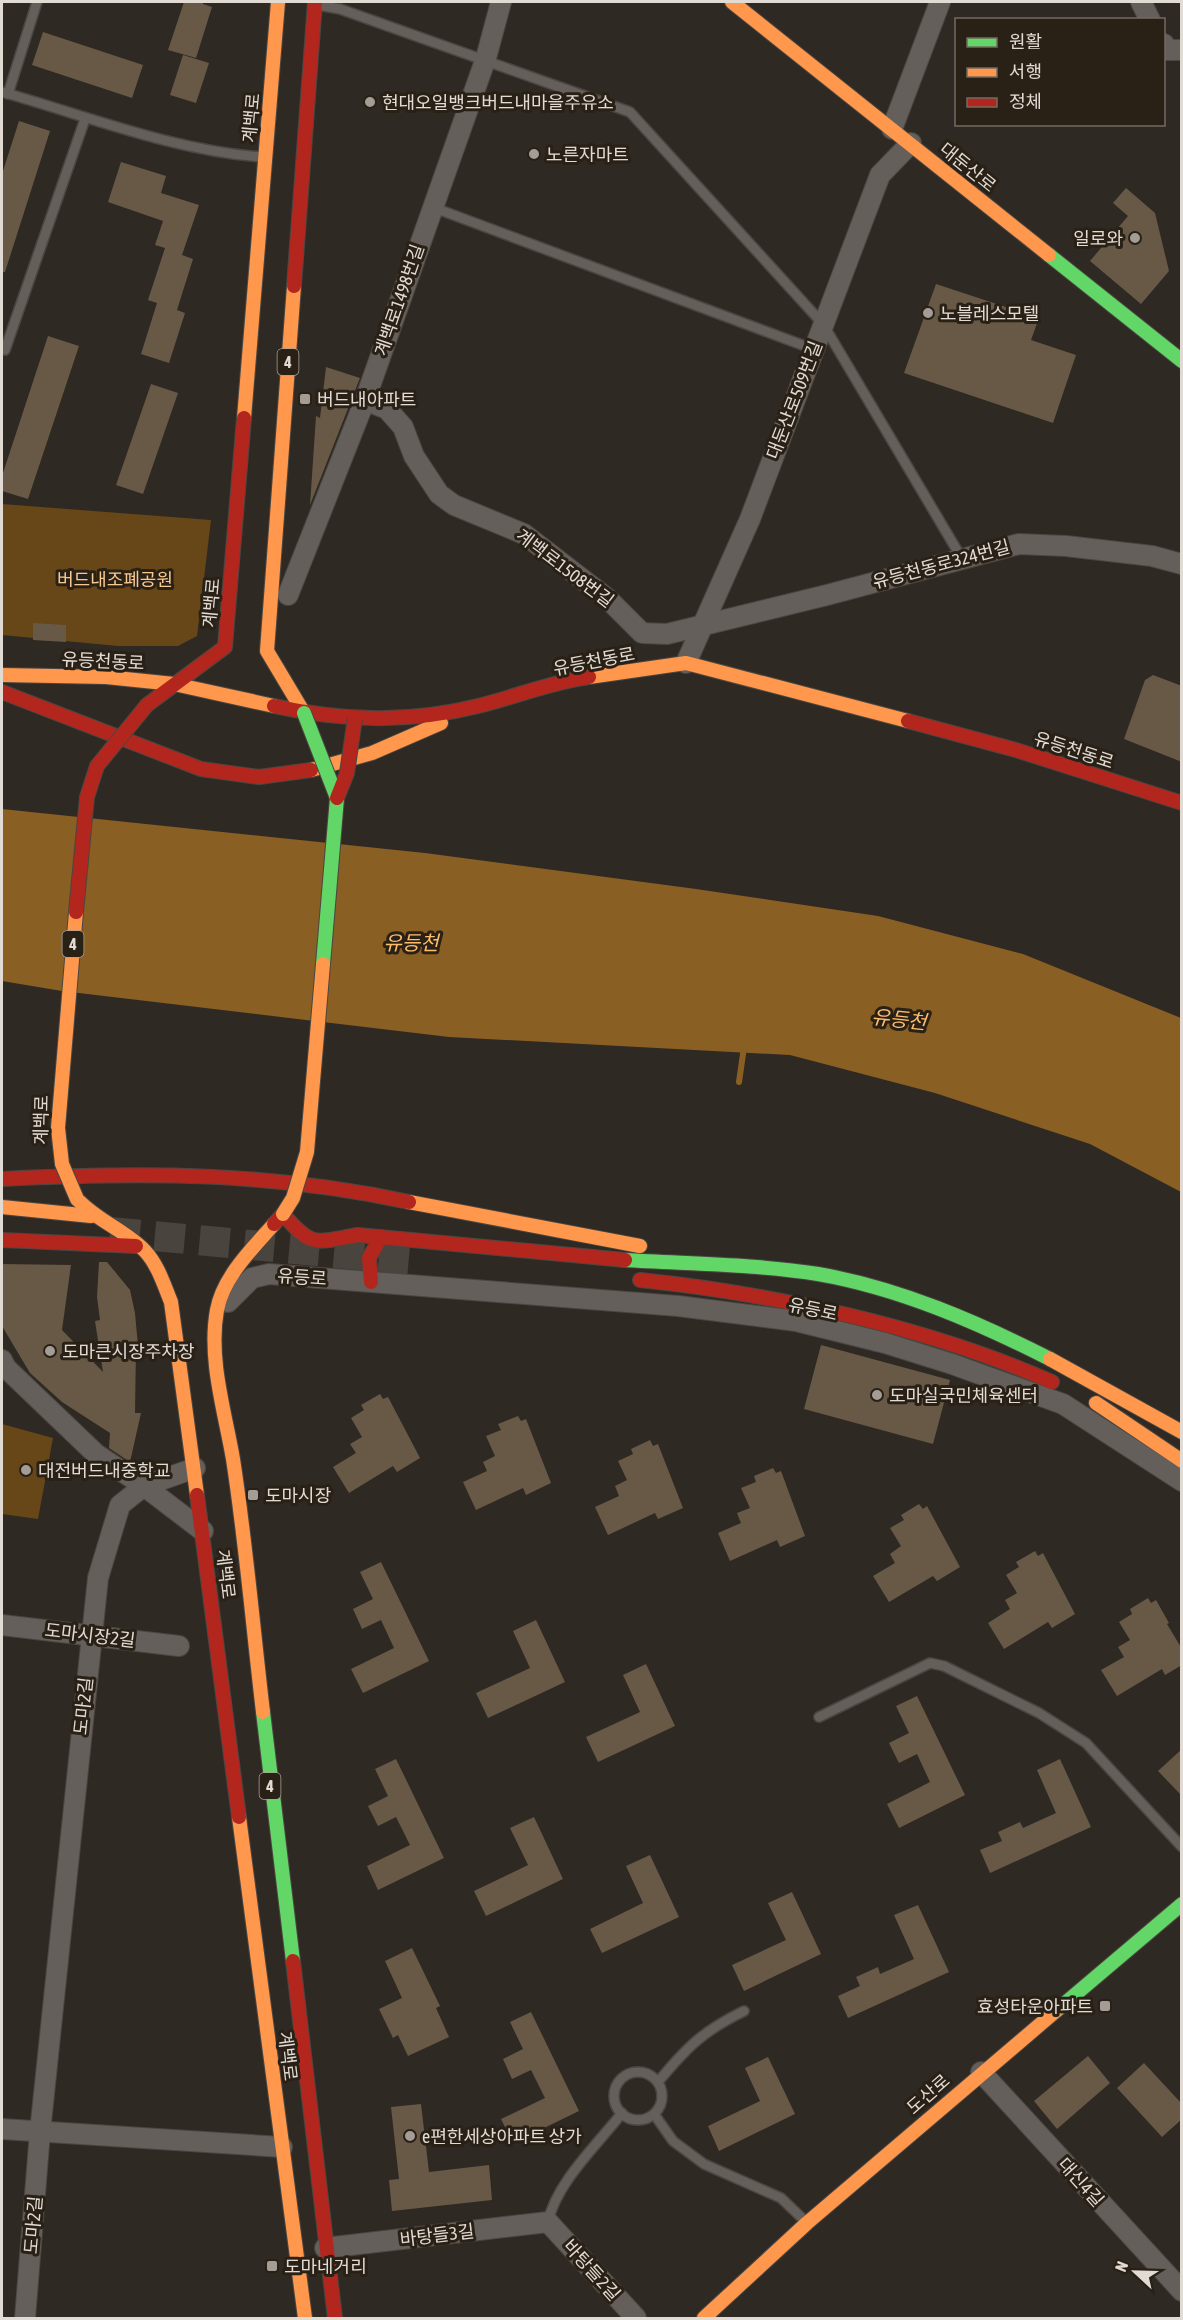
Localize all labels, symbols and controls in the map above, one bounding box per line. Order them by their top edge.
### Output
legend [955,18,1165,126]
text: 원활 [1009,31,1042,52]
text: 서행 [1009,61,1042,82]
text: 정체 [1009,91,1042,112]
street label: 계백로 [238,92,264,144]
place label: 현대오일뱅크버드내마을주유소 [382,92,614,113]
marker: 현대오일뱅크버드내마을주유소 [363,95,377,109]
street label: 대둔산로 [936,138,1000,196]
place label: 노른자마트 [546,144,629,165]
marker: 노른자마트 [527,147,541,161]
place label: 일로와 [1073,228,1123,249]
marker: 일로와 [1128,231,1142,245]
street label: 계백로1498번길 [370,241,428,359]
place label: 노블레스모텔 [940,303,1039,324]
marker: 노블레스모텔 [921,306,935,320]
street label: 대둔산로509번길 [762,338,826,462]
road number: 4 [278,349,298,375]
place label: 버드내아파트 [317,389,416,410]
marker: 버드내아파트 [298,392,312,406]
street label: 계백로1508번길 [512,525,618,611]
street label: 유등천동로324번길 [870,536,1012,592]
park label: 버드내조폐공원 [57,569,173,590]
street label: 계백로 [198,577,224,629]
street label: 유등천동로 [551,643,637,679]
street label: 유등천동로 [61,648,145,674]
street label: 유등천동로 [1031,727,1117,773]
road number: 4 [62,931,84,957]
water label: 유등천 [383,931,441,954]
water label: 유등천 [870,1005,930,1034]
street label: 계백로 [30,1095,52,1145]
street label: 유등로 [276,1265,328,1289]
street label: 유등로 [787,1294,839,1324]
place label: 도마큰시장주차장 [62,1341,194,1362]
marker: 도마큰시장주차장 [43,1344,57,1358]
place label: 도마실국민체육센터 [889,1385,1038,1406]
marker: 도마실국민체육센터 [870,1388,884,1402]
place label: 대전버드내중학교 [38,1460,170,1481]
marker: 대전버드내중학교 [19,1463,33,1477]
place label: 도마시장 [265,1485,331,1506]
marker: 도마시장 [246,1488,260,1502]
street label: 계백로 [213,1548,239,1600]
street label: 도마시장2길 [43,1619,137,1651]
street label: 도마2길 [70,1676,96,1736]
road number: 4 [260,1773,280,1799]
place label: 효성타운아파트 [977,1996,1093,2017]
marker: 효성타운아파트 [1098,1999,1112,2013]
street label: 계백로 [275,2030,301,2082]
street label: 도산로 [902,2070,954,2118]
place label: e편한세상아파트 상가 [422,2126,582,2147]
marker: e편한세상아파트 상가 [403,2129,417,2143]
street label: 대신4길 [1054,2153,1108,2211]
street label: 도마2길 [20,2195,46,2255]
street label: 바탕들3길 [399,2220,475,2250]
street label: 바탕들2길 [559,2235,625,2305]
north arrow [1105,2242,1165,2302]
place label: 도마네거리 [284,2256,367,2277]
marker: 도마네거리 [265,2259,279,2273]
text: N [1111,2259,1131,2274]

